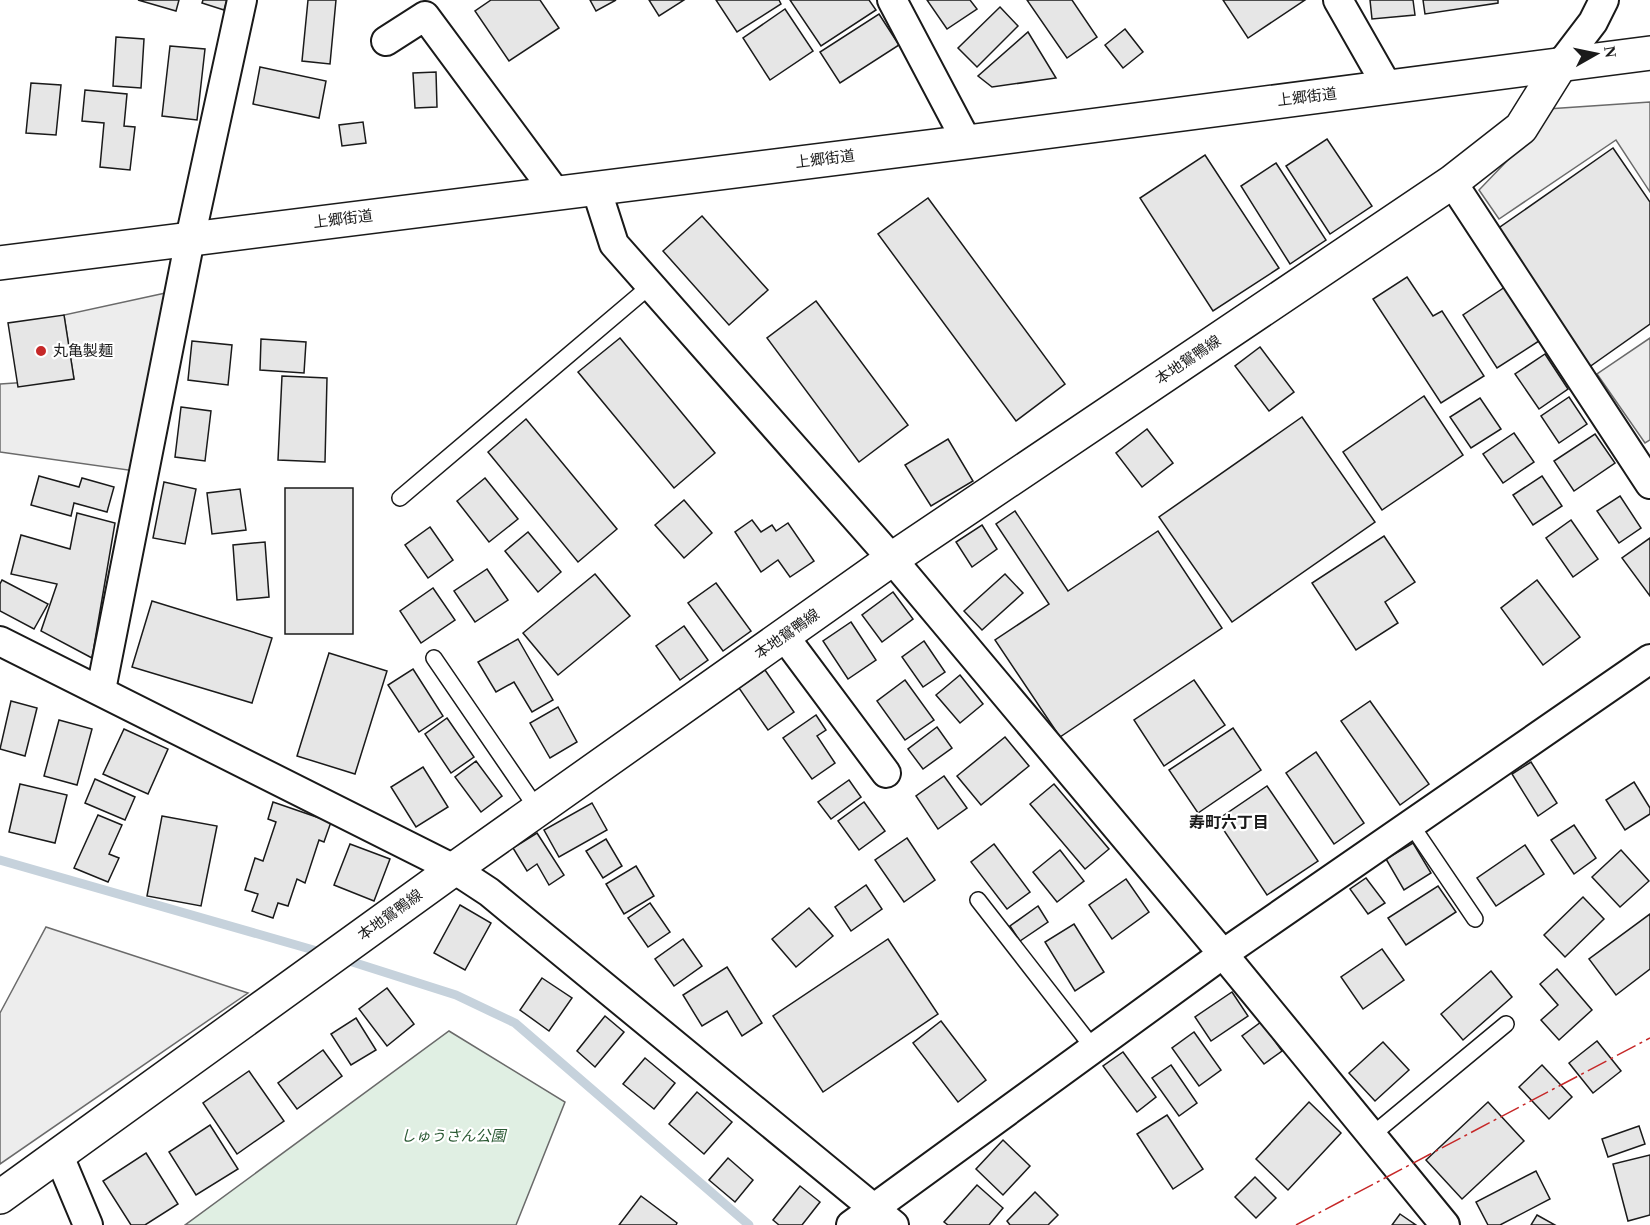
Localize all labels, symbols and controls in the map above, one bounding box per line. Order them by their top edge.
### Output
north arrow [1566,24,1626,84]
text: N [1601,45,1620,59]
street label: 上郷街道 [1276,85,1338,109]
street label: 上郷街道 [794,147,856,171]
street label: 上郷街道 [312,207,374,231]
street label: 本地鴛鴨線 [1152,332,1224,388]
place label: 丸亀製麺 [53,343,113,359]
marker: 丸亀製麺 [34,344,48,358]
street label: 本地鴛鴨線 [752,606,822,662]
district label: 寿町六丁目 [1189,814,1269,831]
street label: 本地鴛鴨線 [355,886,425,944]
park label: しゅうさん公園 [400,1128,507,1144]

